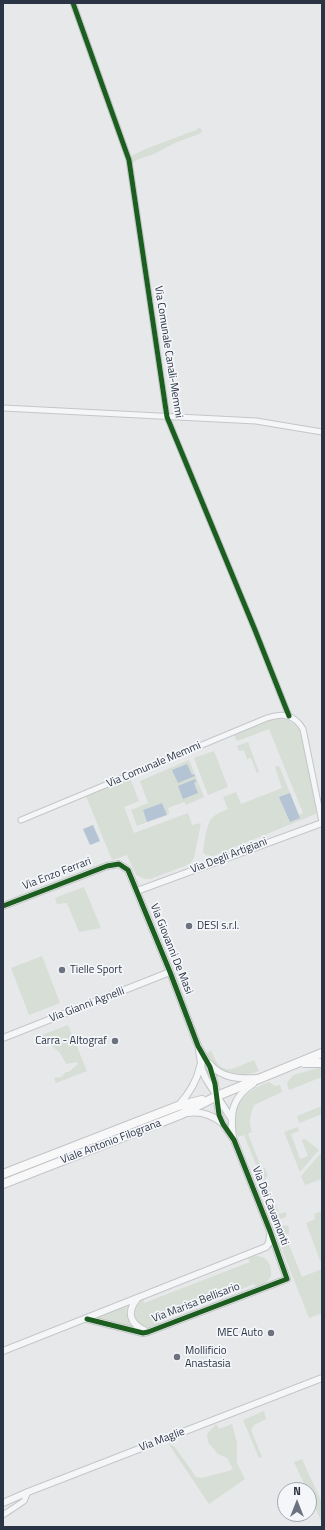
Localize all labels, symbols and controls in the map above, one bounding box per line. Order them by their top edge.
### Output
street label: Via Comunale Canali-Memmi [151,285,185,419]
street label: Via Comunale Memmi [105,739,203,791]
street label: Via Degli Artigiani [189,835,269,877]
street label: Via Enzo Ferrari [21,855,93,893]
street label: Via Giovanni De Masi [147,902,195,996]
place label: DESI s.r.l. [197,919,239,933]
marker: DESI s.r.l. [184,921,194,931]
place label: Tielle Sport [70,963,122,977]
marker: Tielle Sport [57,965,67,975]
street label: Via Gianni Agnelli [48,985,126,1025]
place label: Carra - Altograf [35,1034,107,1048]
marker: Carra - Altograf [110,1036,120,1046]
street label: Viale Antonio Filograna [59,1117,163,1167]
street label: Via Dei Cavamonti [249,1165,291,1247]
street label: Via Marisa Bellisario [150,1280,242,1326]
place label: MEC Auto [217,1326,263,1340]
marker: MEC Auto [266,1328,276,1338]
place label: Mollificio Anastasia [185,1344,230,1370]
marker: Mollificio Anastasia [172,1352,182,1362]
street label: Via Maglie [137,1425,187,1455]
north arrow [277,1482,317,1522]
text: N [293,1483,301,1499]

